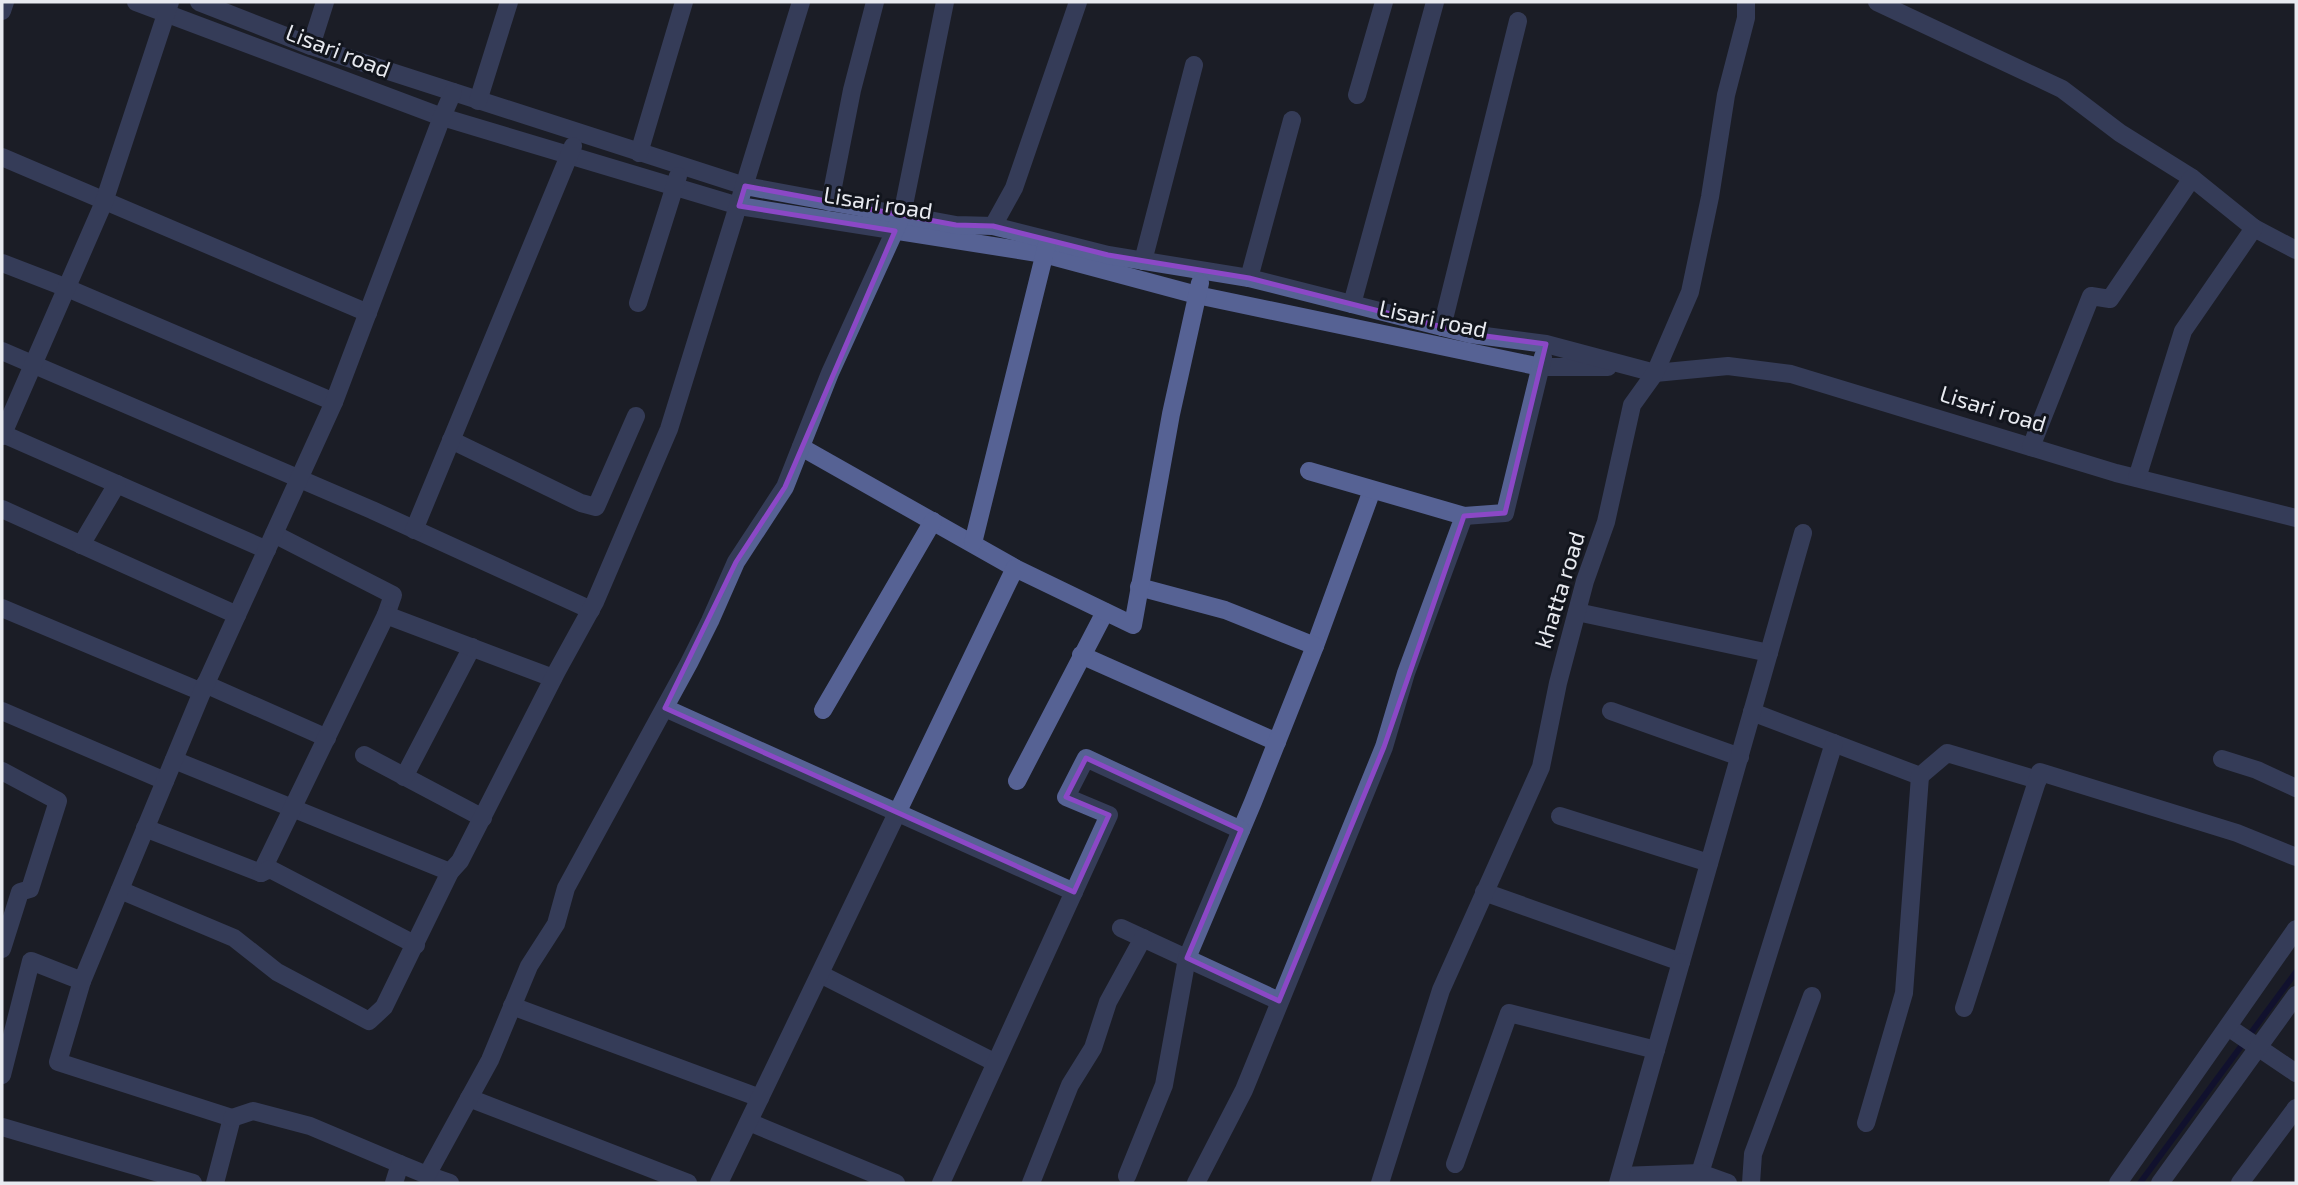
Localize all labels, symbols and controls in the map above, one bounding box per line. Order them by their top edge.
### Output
street label: Lisari road [282,17,395,83]
street label: Lisari road [822,180,935,224]
street label: Lisari road [1377,293,1490,343]
street label: Lisari road [1937,379,2050,437]
street label: khatta road [1528,528,1590,652]

